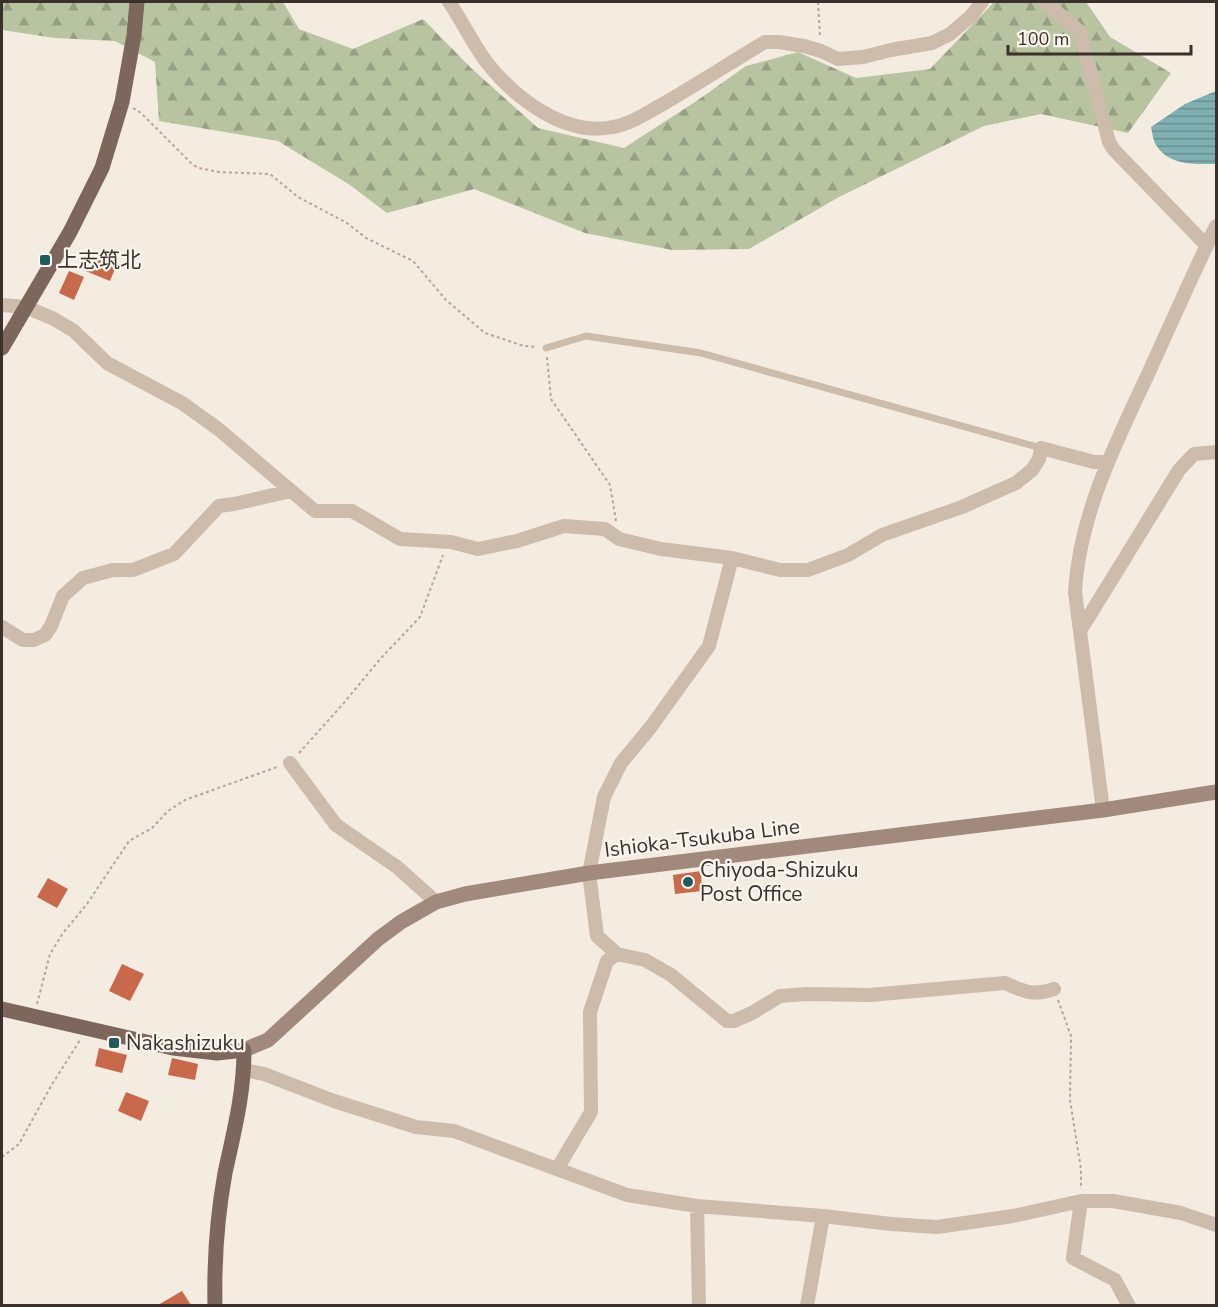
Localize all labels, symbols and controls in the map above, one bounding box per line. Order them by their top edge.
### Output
scale bar [1008,18,1191,56]
text: 100 m [1017,27,1069,51]
place label: 上志筑北 [57,246,141,274]
marker: 上志筑北 [38,253,52,267]
street label: Ishioka-Tsukuba Line [603,812,801,864]
place label: Chiyoda-Shizuku Post Office [700,856,859,908]
marker: Chiyoda-Shizuku Post Office [681,875,695,889]
place label: Nakashizuku [126,1029,245,1057]
marker: Nakashizuku [107,1036,121,1050]

